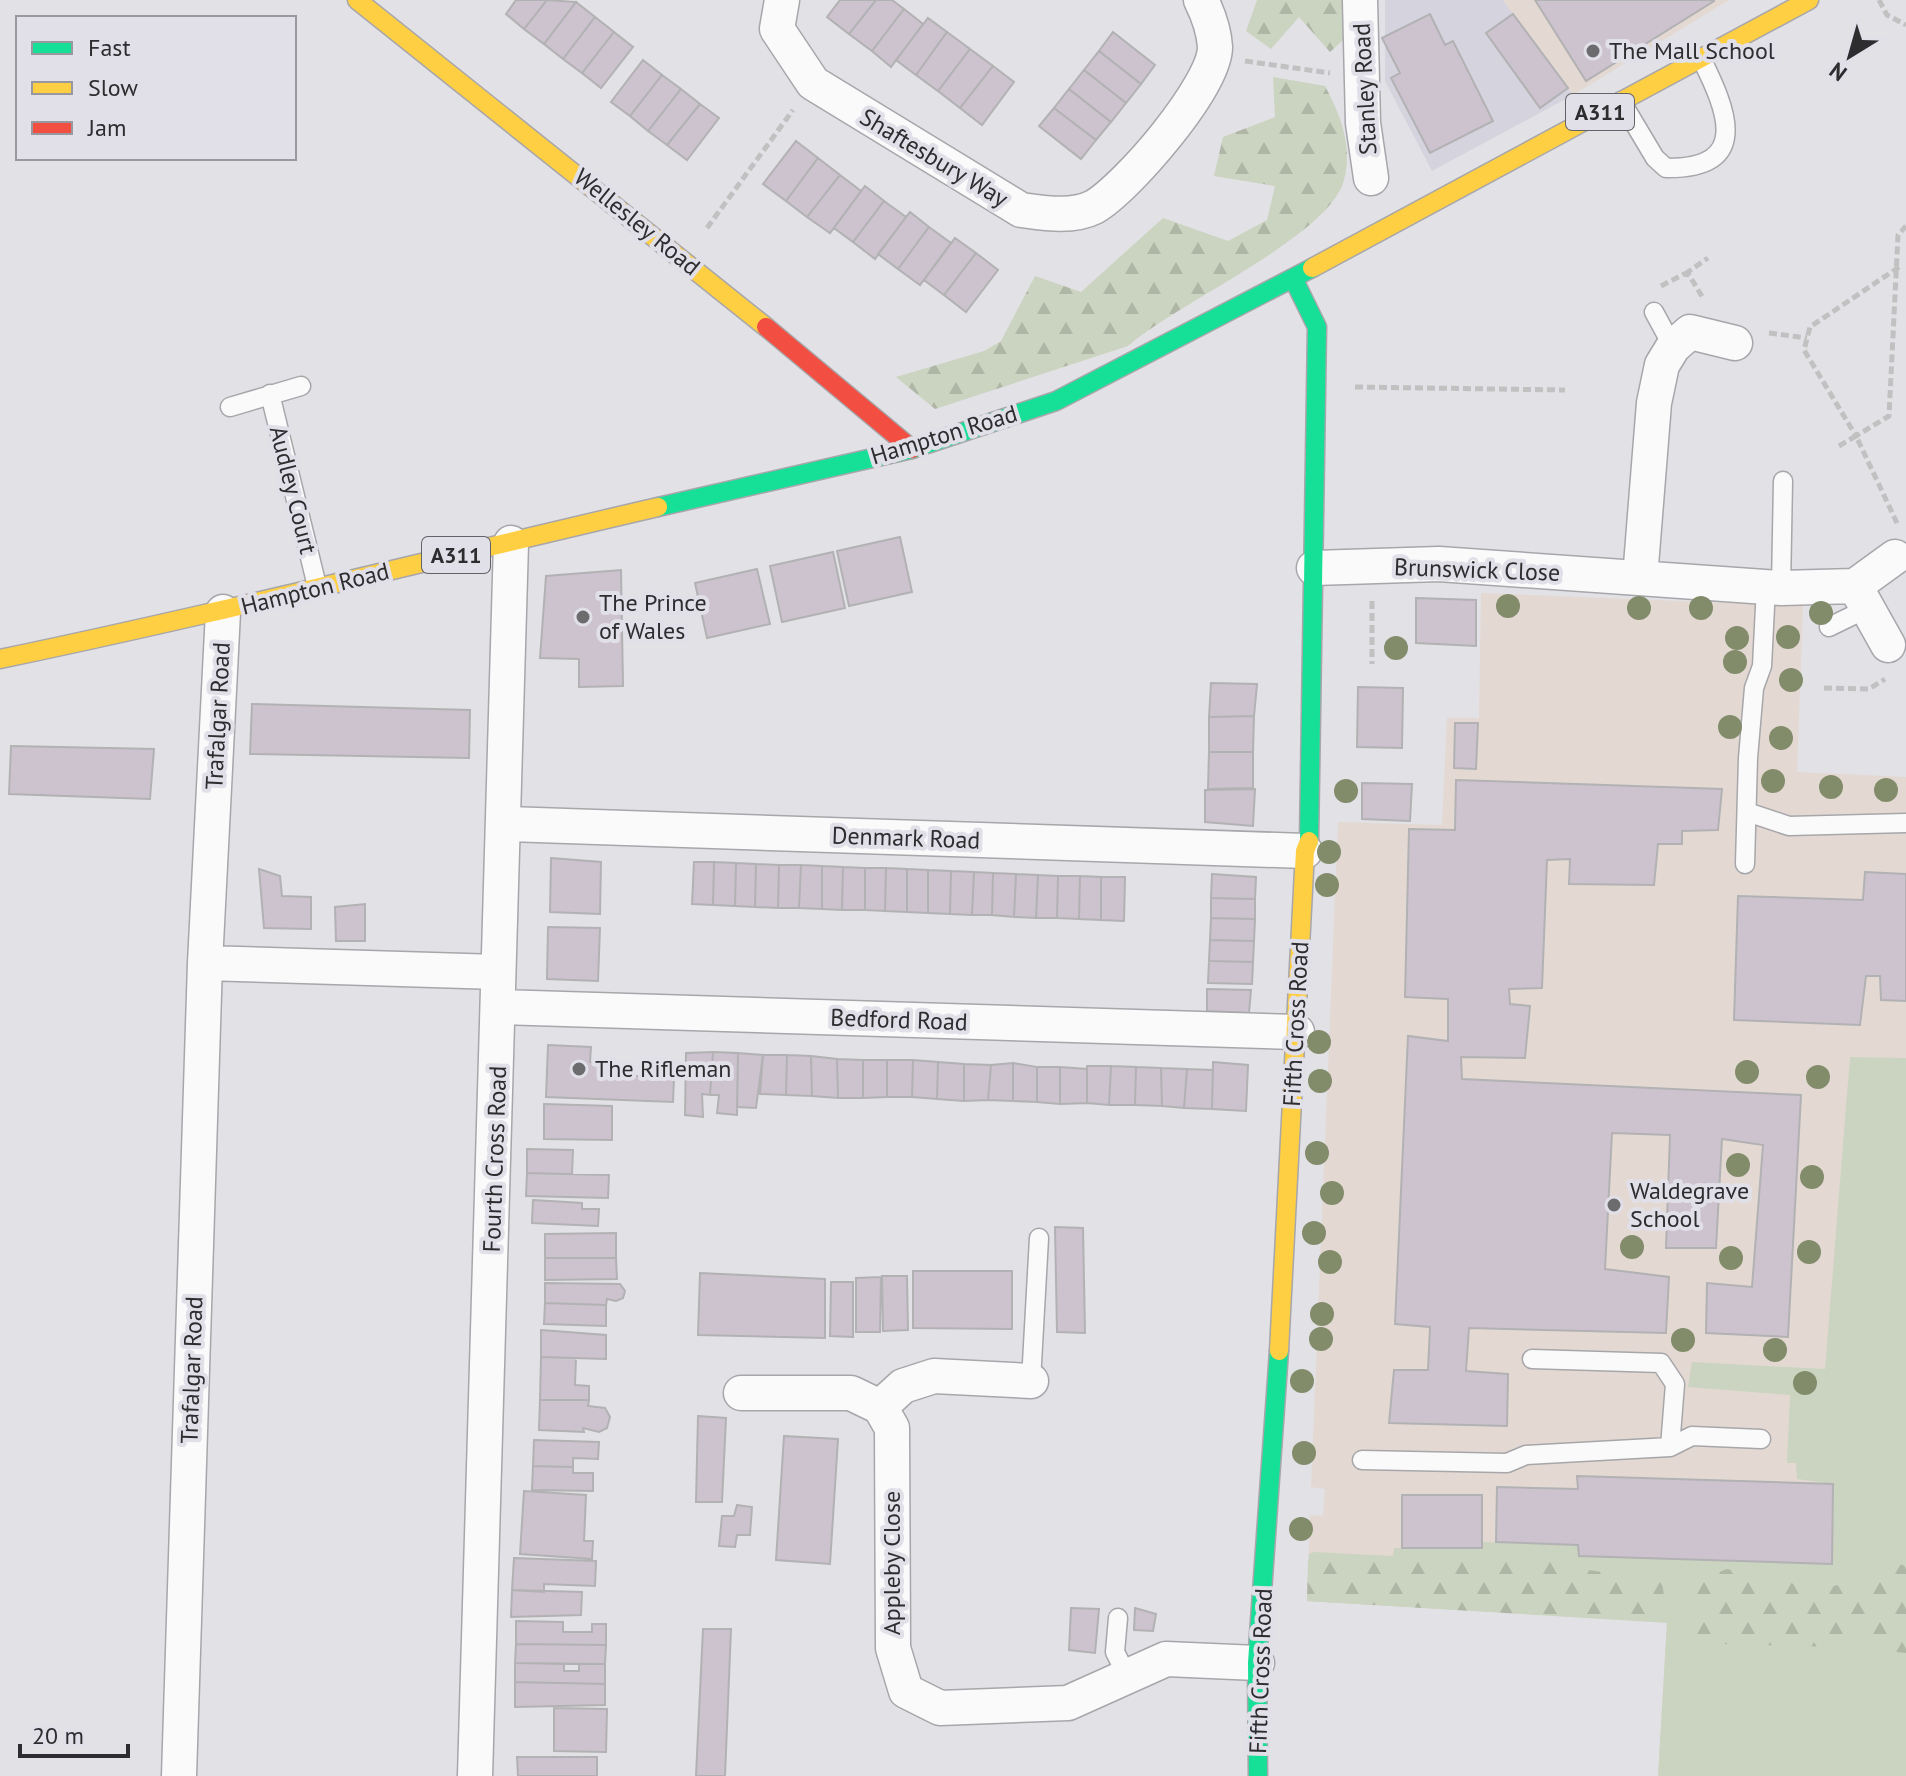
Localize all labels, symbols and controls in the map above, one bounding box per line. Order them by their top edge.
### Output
legend [16,16,296,160]
north arrow [1810,16,1890,96]
street label: Stanley Road [1346,22,1383,156]
text: Fast [88,32,131,63]
place label: The Mall School [1609,35,1775,66]
marker: The Mall School [1584,42,1602,60]
text: N [1824,56,1852,88]
text: Slow [88,72,138,103]
road number: A311 [1566,94,1634,130]
street label: Shaftesbury Way [854,101,1014,214]
text: Jam [87,112,126,143]
street label: Wellesley Road [568,161,707,282]
street label: Hampton Road [867,398,1021,472]
street label: Audley Court [263,423,324,557]
road number: A311 [422,537,490,573]
street label: Brunswick Close [1393,551,1561,588]
street label: Hampton Road [238,555,392,622]
place label: The Prince of Wales [599,587,707,646]
marker: The Prince of Wales [574,608,592,626]
street label: Trafalgar Road [198,641,237,790]
street label: Denmark Road [831,819,981,856]
street label: Fifth Cross Road [1276,941,1315,1107]
street label: Bedford Road [830,1002,968,1037]
place label: The Rifleman [595,1053,731,1084]
marker: The Rifleman [570,1060,588,1078]
street label: Fourth Cross Road [476,1065,513,1253]
place label: Waldegrave School [1630,1175,1749,1234]
marker: Waldegrave School [1605,1196,1623,1214]
street label: Trafalgar Road [173,1296,210,1444]
street label: Appleby Close [876,1491,907,1635]
street label: Fifth Cross Road [1242,1588,1279,1754]
scale bar [20,1708,128,1758]
text: 20 m [32,1720,84,1751]

